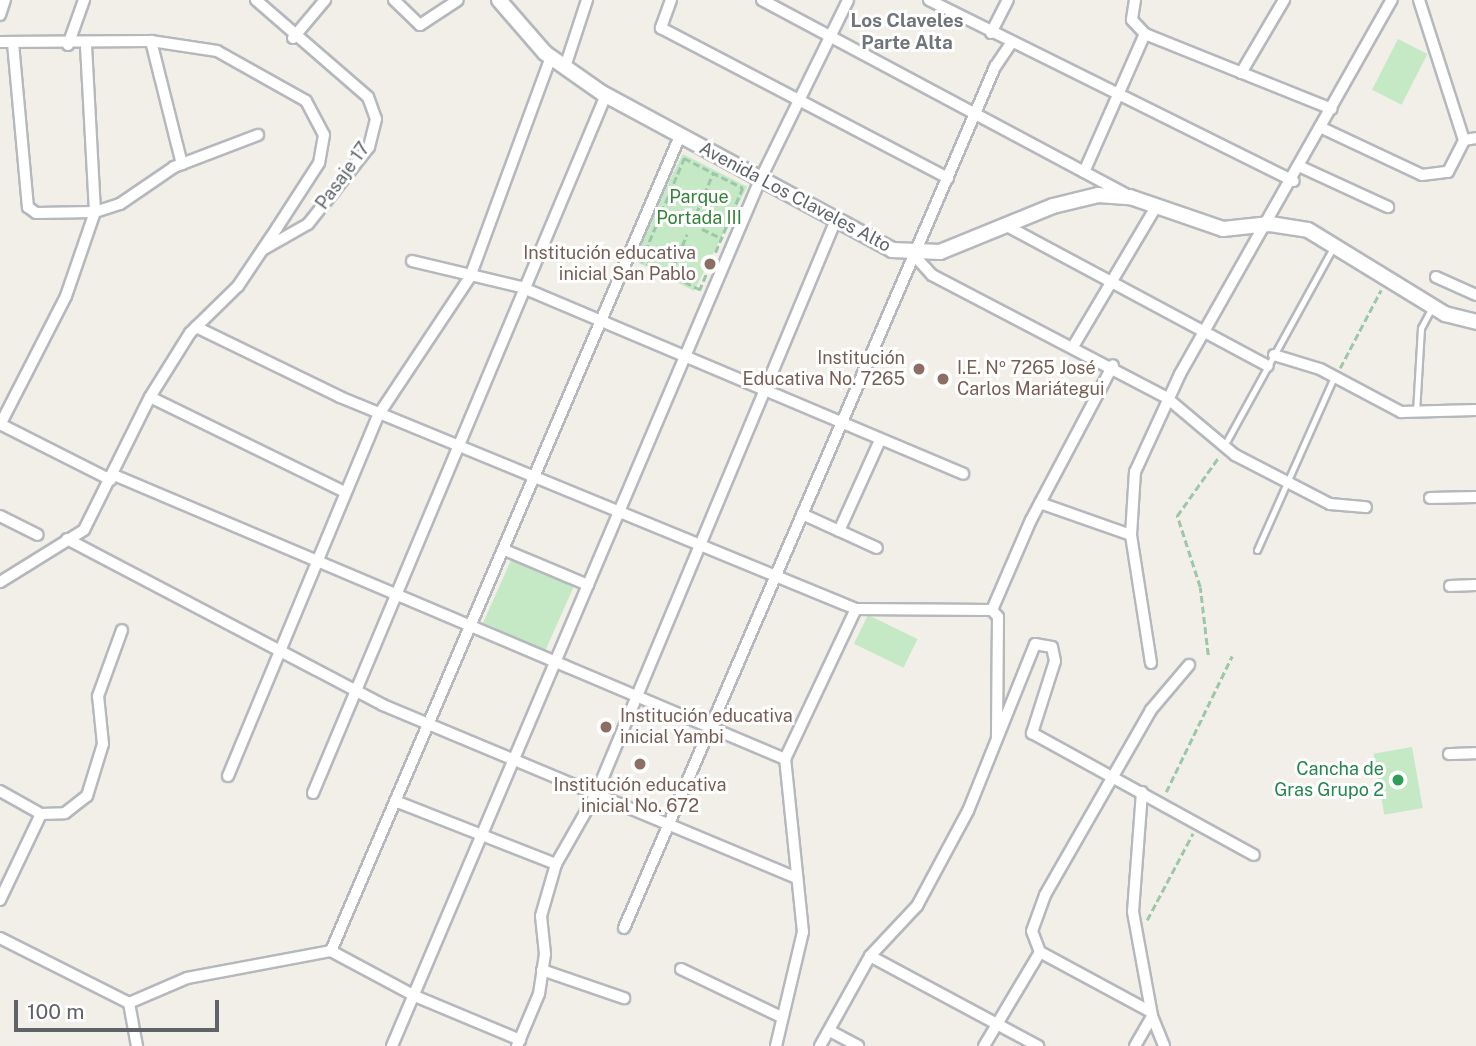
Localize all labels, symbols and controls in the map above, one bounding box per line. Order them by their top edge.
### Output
district label: Los Claveles Parte Alta [850,10,964,54]
street label: Avenida Los Claveles Alto [695,137,895,257]
street label: Pasaje 17 [311,138,375,214]
park label: Parque Portada III [656,187,742,230]
place label: Institución educativa inicial San Pablo [523,243,696,286]
marker: Institución educativa inicial San Pablo [702,256,718,272]
place label: Institución Educativa No. 7265 [742,348,905,390]
place label: I.E. Nº 7265 José Carlos Mariátegui [957,358,1105,400]
marker: Institución Educativa No. 7265 [911,361,927,377]
marker: I.E. Nº 7265 José Carlos Mariátegui [935,371,951,387]
place label: Institución educativa inicial Yambi [620,706,793,748]
marker: Institución educativa inicial Yambi [598,719,614,735]
marker: Institución educativa inicial No. 672 [632,756,648,772]
place label: Cancha de Gras Grupo 2 [1274,759,1384,802]
marker: Cancha de Gras Grupo 2 [1390,772,1406,788]
place label: Institución educativa inicial No. 672 [553,775,727,818]
scale bar [18,986,222,1030]
text: 100 m [27,999,84,1024]

